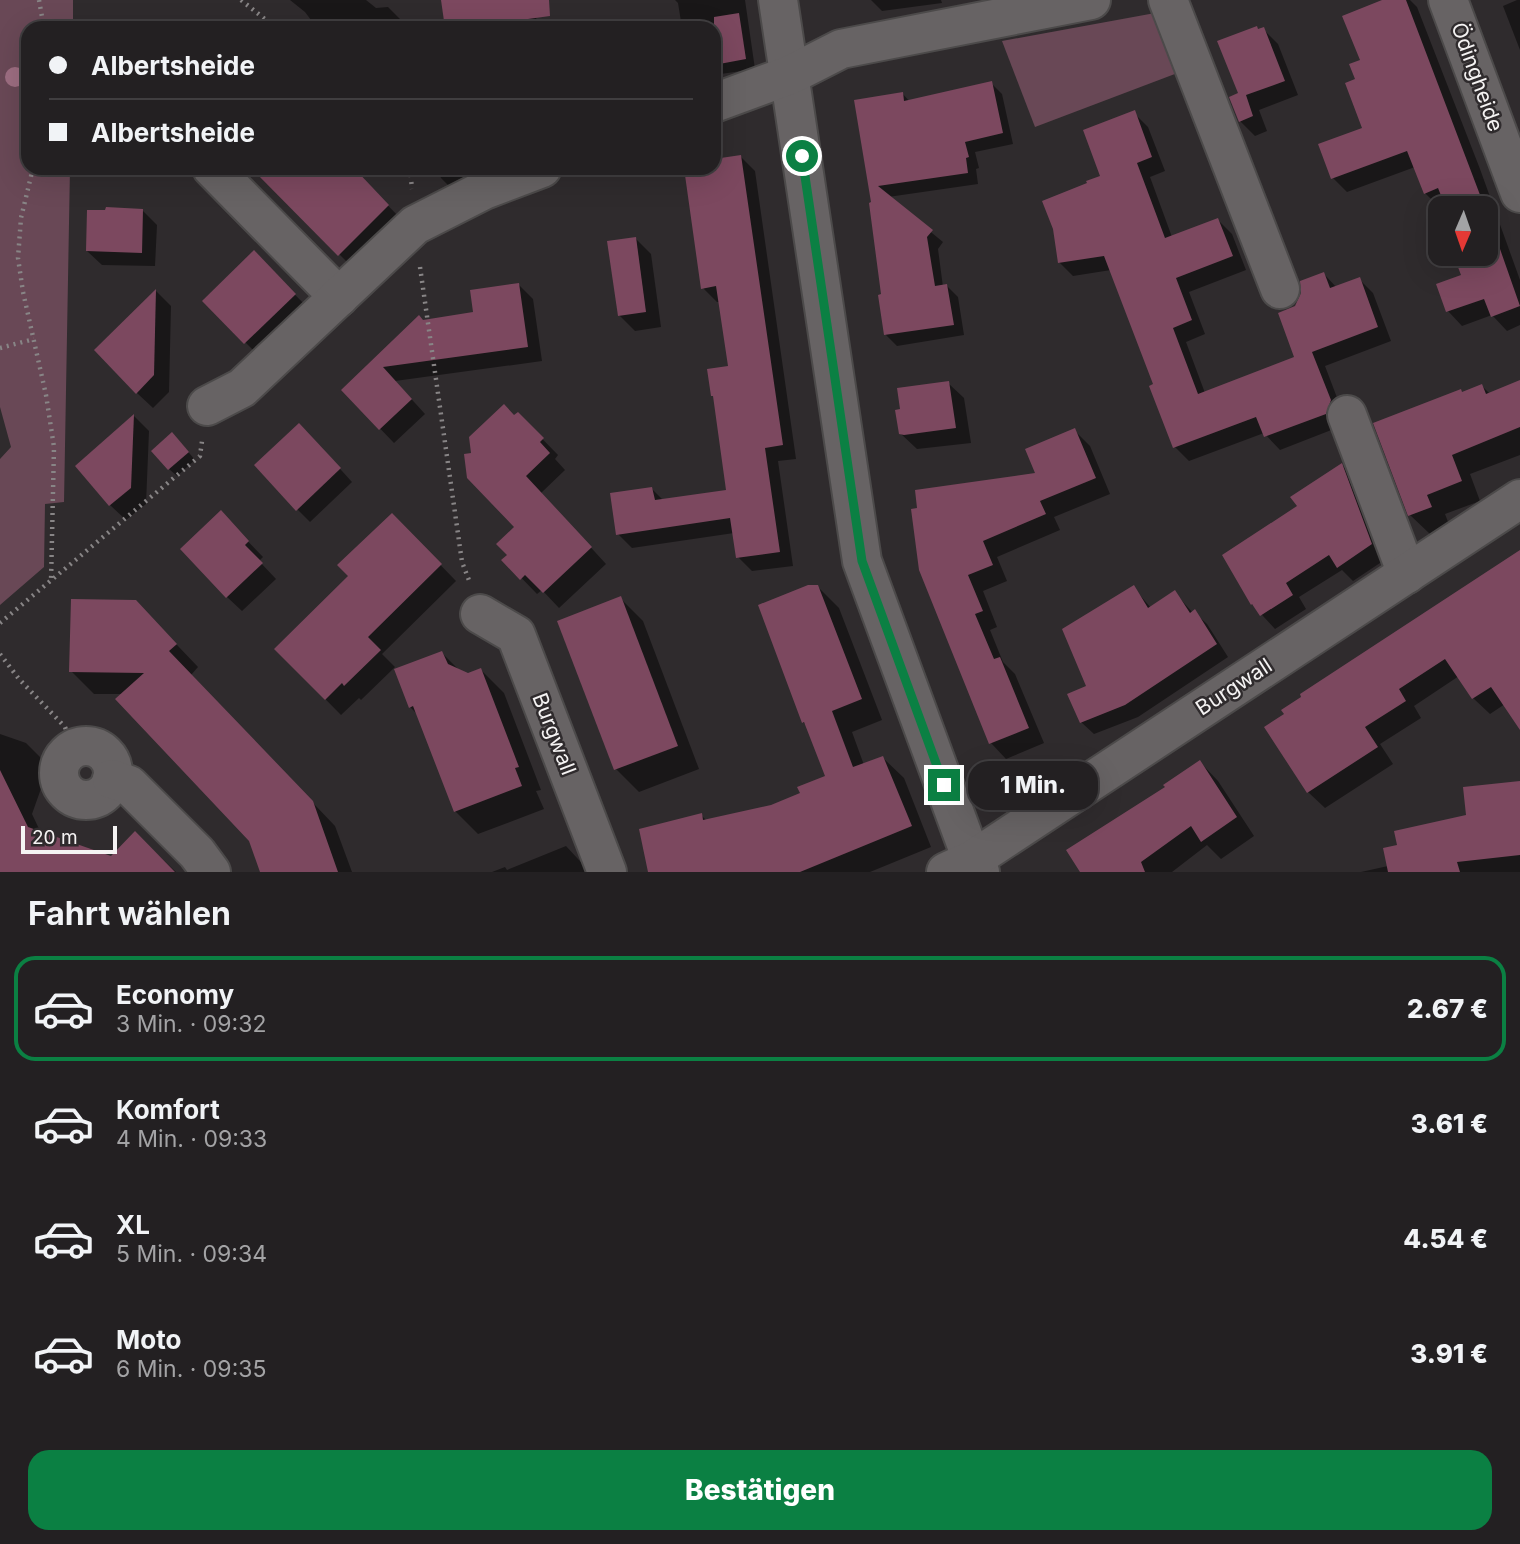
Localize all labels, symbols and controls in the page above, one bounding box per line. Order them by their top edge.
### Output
street label: Ödingheide [1446,19,1509,135]
text: Albertsheide [91,50,255,81]
text: Albertsheide [91,117,255,148]
route start [786,140,818,172]
north arrow [1428,196,1498,266]
map controls [1428,196,1498,266]
street label: Burgwall [1191,653,1276,720]
street label: Burgwall [527,689,582,778]
callout: 1 Min. [968,760,1098,810]
route end [928,769,960,801]
text: 1 Min. [1000,771,1066,799]
scale bar [21,823,117,855]
text: 20 m [32,826,78,849]
text: Fahrt wählen [28,894,231,933]
icon: car [32,977,95,1040]
text: Economy [116,979,234,1010]
text: 2.67 € [1407,993,1488,1024]
text: 3 Min. · 09:32 [116,1010,266,1038]
icon: car [32,1092,95,1155]
text: Komfort [116,1094,220,1125]
text: 3.61 € [1411,1108,1488,1139]
text: 4 Min. · 09:33 [116,1125,267,1153]
icon: car [32,1207,95,1270]
text: XL [116,1209,150,1240]
text: 4.54 € [1403,1223,1488,1254]
text: 5 Min. · 09:34 [116,1240,267,1268]
icon: car [32,1322,95,1385]
text: Moto [116,1324,181,1355]
text: 3.91 € [1410,1338,1488,1369]
text: 6 Min. · 09:35 [116,1355,266,1383]
button: Bestätigen [28,1450,1492,1530]

